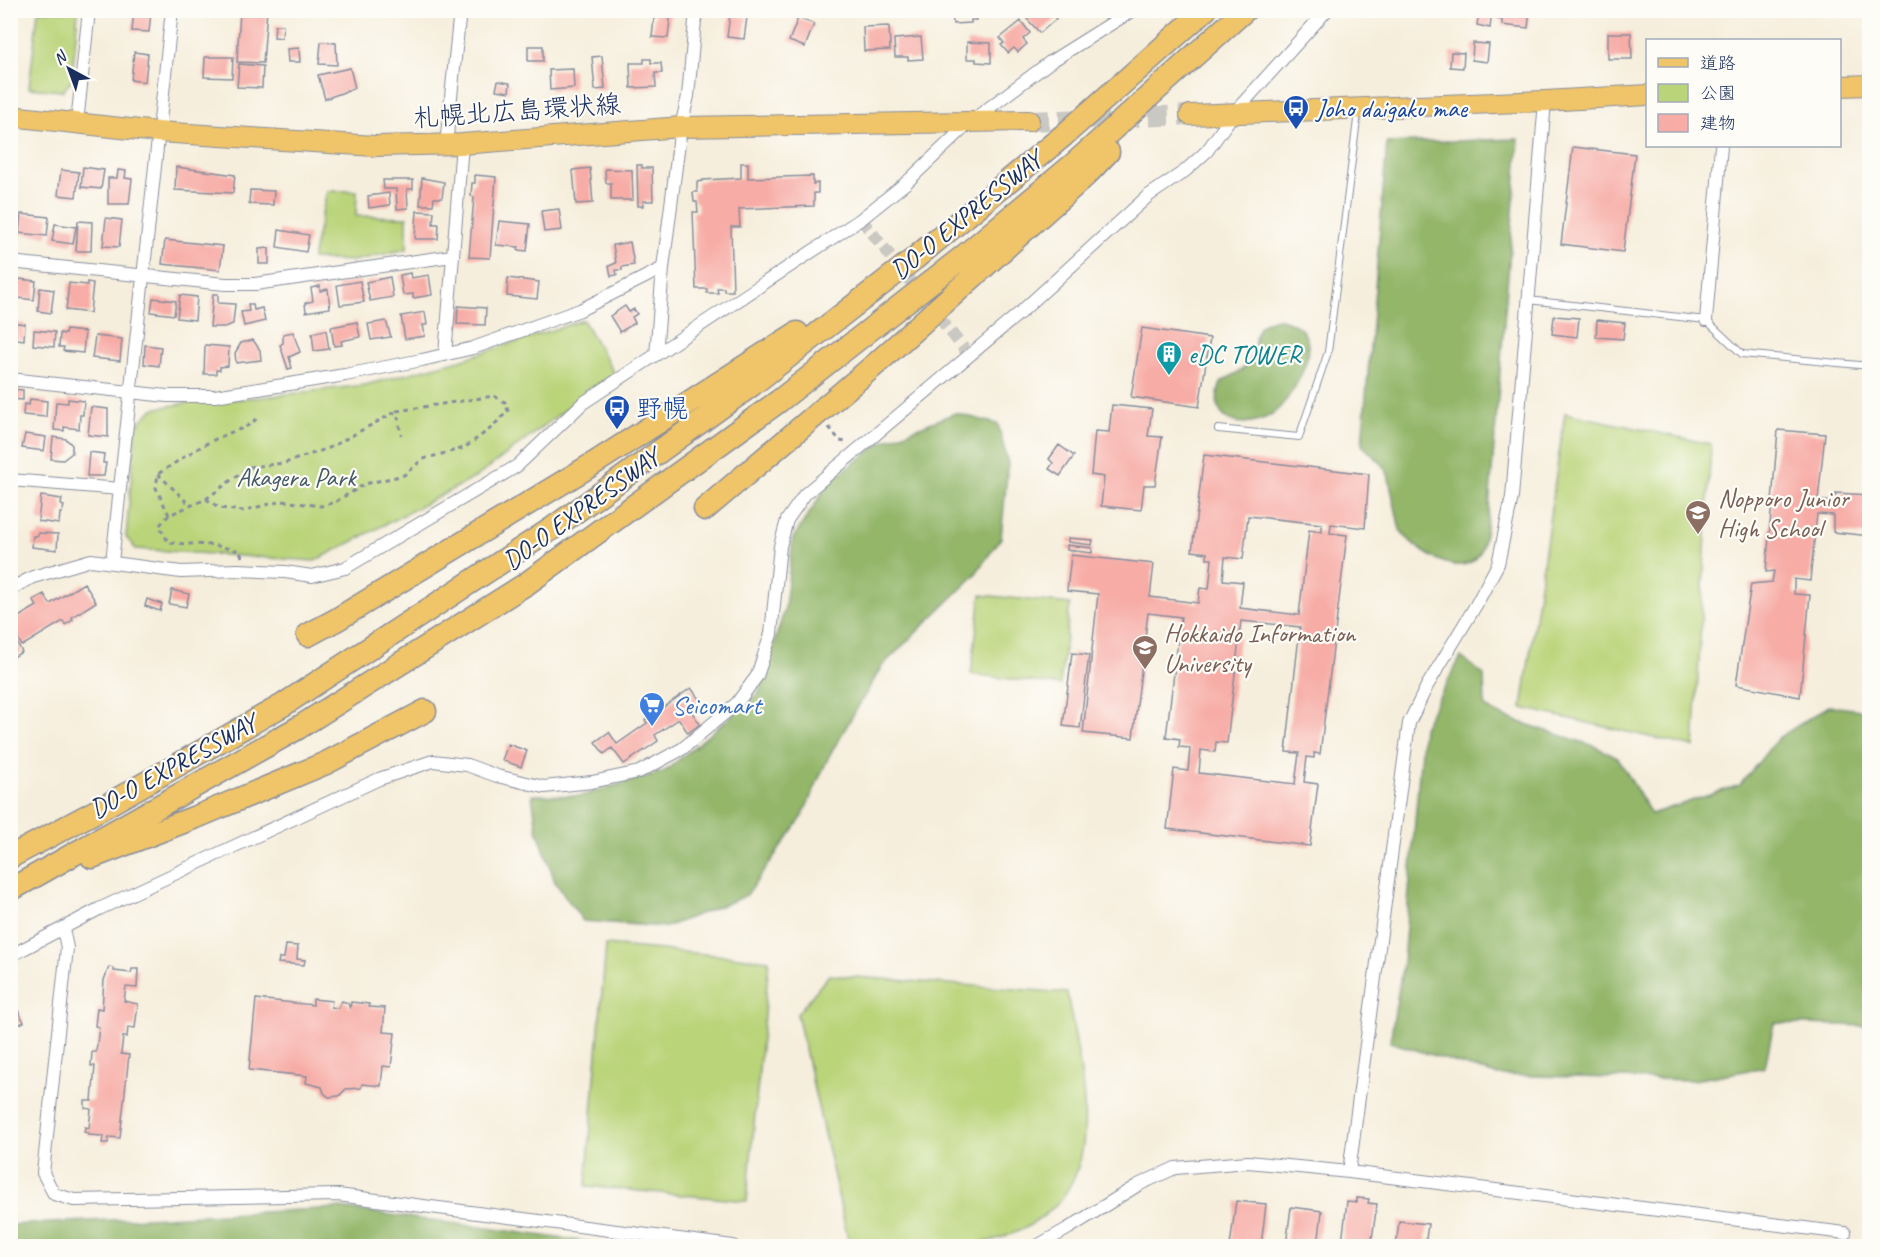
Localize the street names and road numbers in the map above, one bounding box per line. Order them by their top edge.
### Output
street label: 札幌北広島環状線 [412,87,622,135]
street label: DO-O EXPRESSWAY [883,141,1052,286]
street label: DO-O EXPRESSWAY [496,438,670,577]
street label: DO-O EXPRESSWAY [84,704,266,825]

